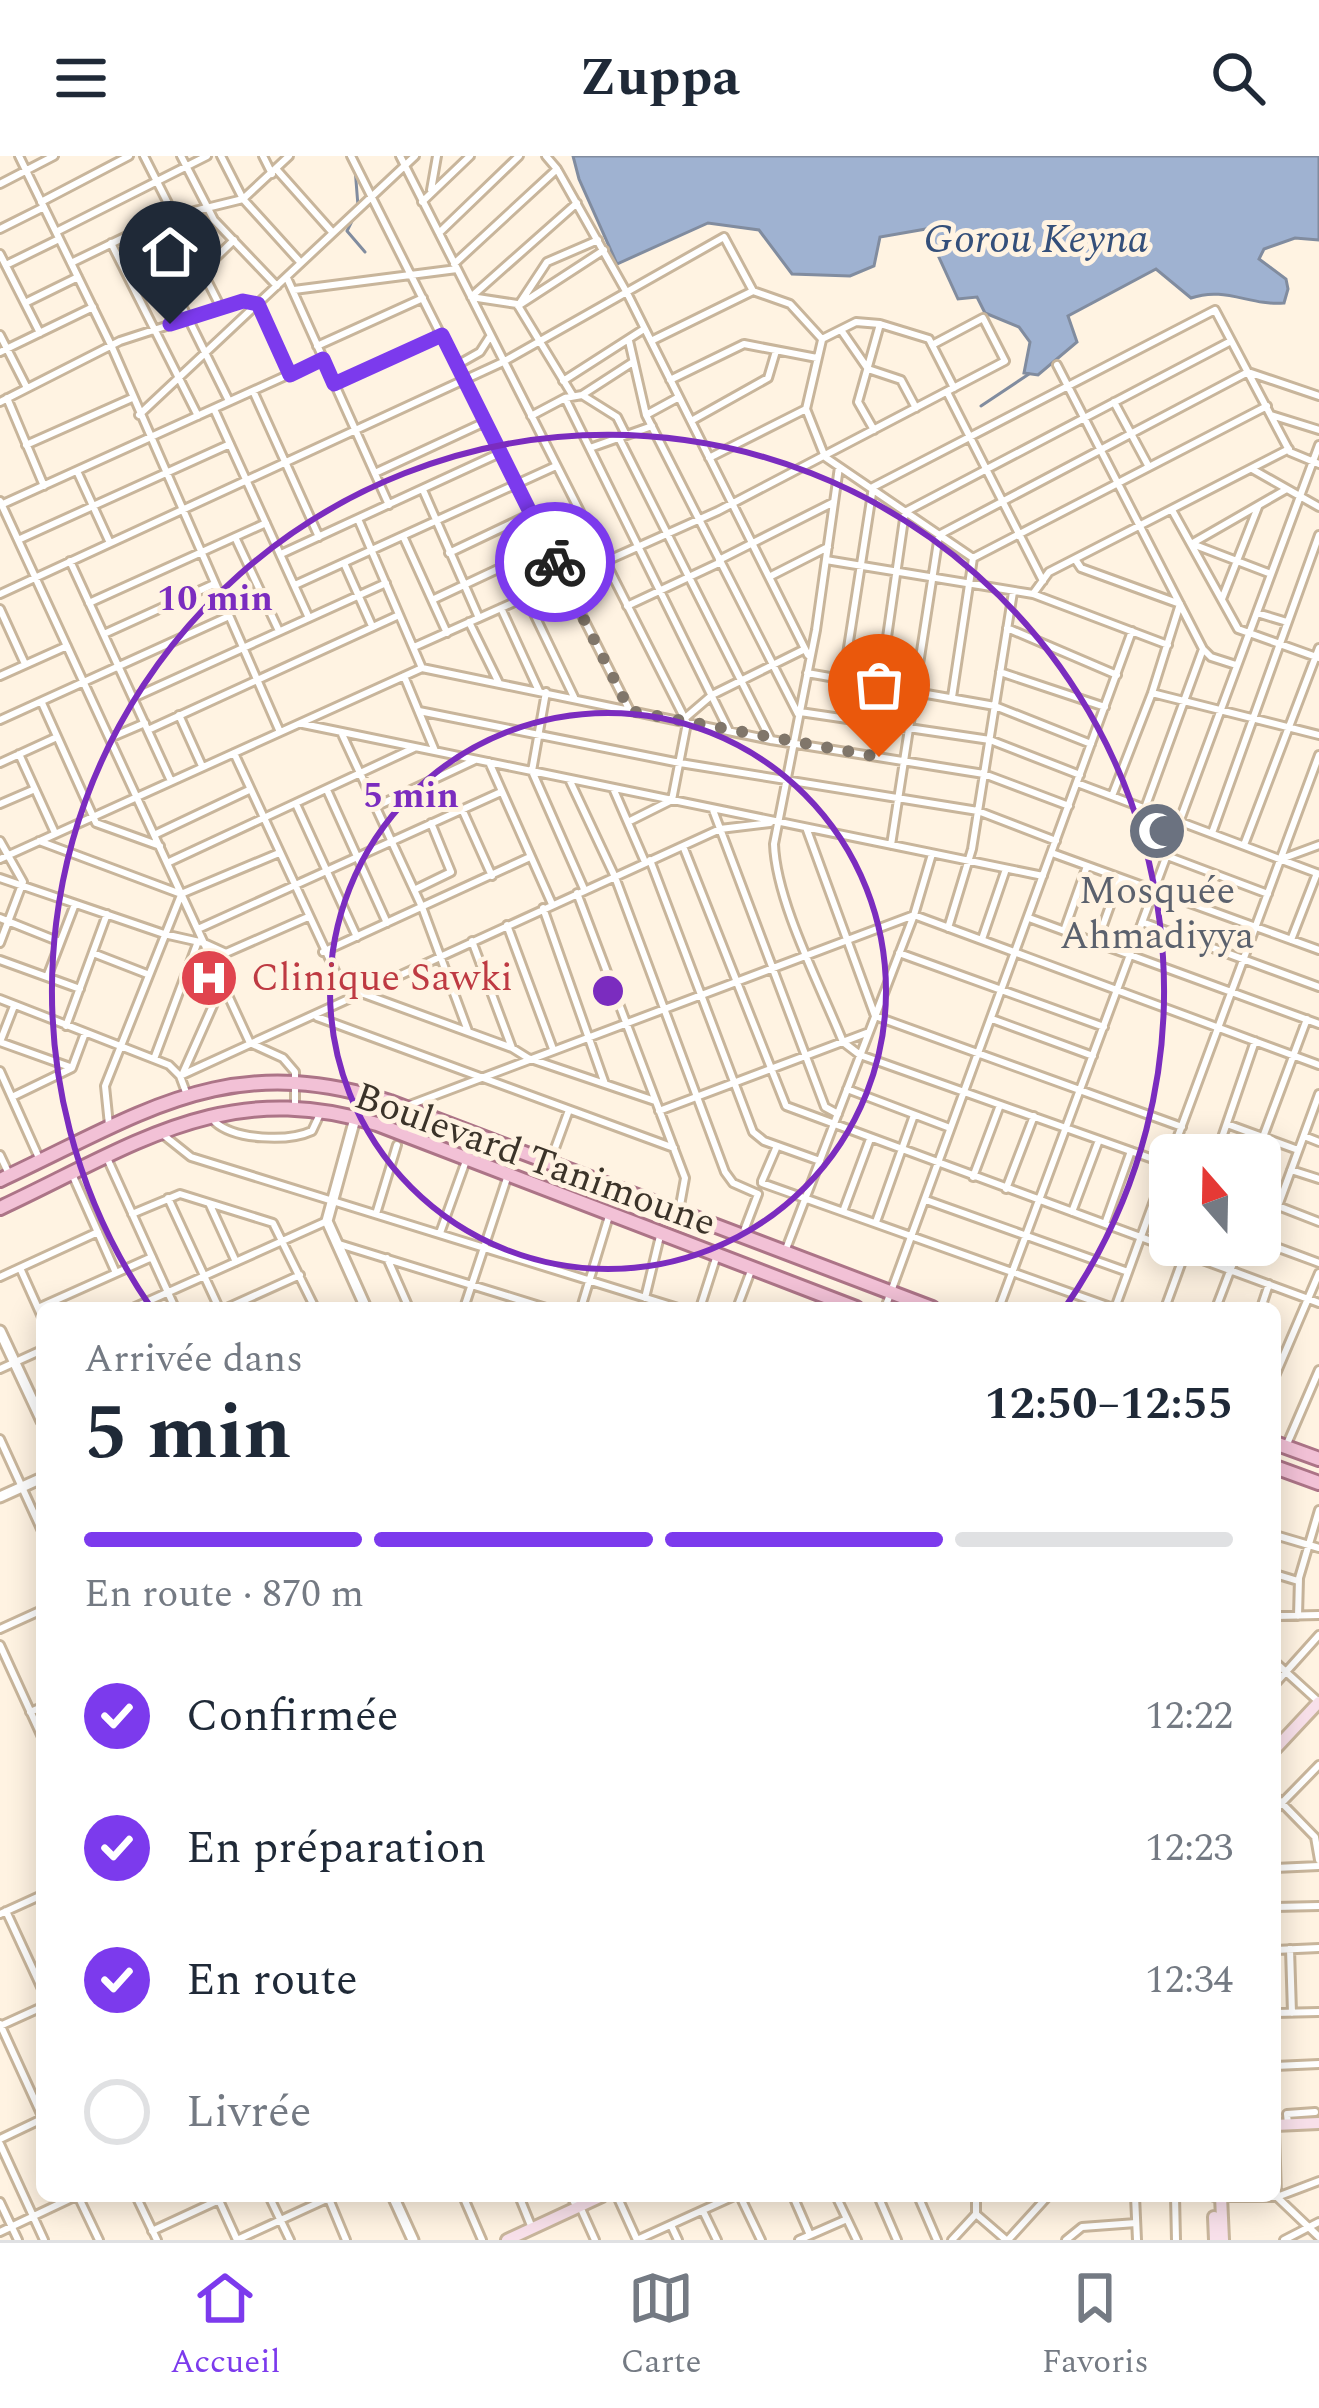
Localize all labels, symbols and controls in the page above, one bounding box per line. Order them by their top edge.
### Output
text: Zuppa [579,37,740,119]
icon: menu [48,45,114,111]
icon: search [1205,45,1271,111]
pin [119,201,221,324]
water label: Gorou Keyna [923,208,1149,271]
icon: home [137,219,203,285]
courier [495,502,615,622]
icon: bike [522,529,588,595]
text: 10 min [157,572,273,627]
pin [828,634,930,757]
icon: bag [846,652,912,718]
text: 5 min [363,769,459,824]
mosque icon: Mosquée Ahmadiyya [1126,800,1188,862]
place label: Mosquée Ahmadiyya [1060,862,1254,966]
hospital icon: Clinique Sawki [178,947,240,1009]
place label: Clinique Sawki [251,949,513,1008]
centre of rings [587,970,629,1012]
street label: Boulevard Tanimoune [346,1067,724,1253]
north arrow [1149,1134,1281,1266]
map controls [1149,1134,1281,1266]
text: Arrivée dans [84,1330,303,1389]
text: 12:50–12:55 [984,1370,1233,1439]
text: 5 min [84,1374,292,1493]
text: En route · 870 m [84,1565,364,1624]
text: Confirmée [186,1682,399,1751]
icon: check [84,1683,150,1749]
text: 12:22 [1145,1687,1233,1746]
text: En préparation [186,1814,487,1883]
icon: check [84,1815,150,1881]
text: 12:23 [1145,1819,1233,1878]
text: En route [186,1946,358,2015]
icon: check [84,1947,150,2013]
text: 12:34 [1145,1951,1233,2010]
text: Livrée [186,2078,312,2147]
tab: Accueil [170,2265,280,2387]
tab: Carte [621,2265,701,2387]
tab: Favoris [1042,2265,1149,2387]

